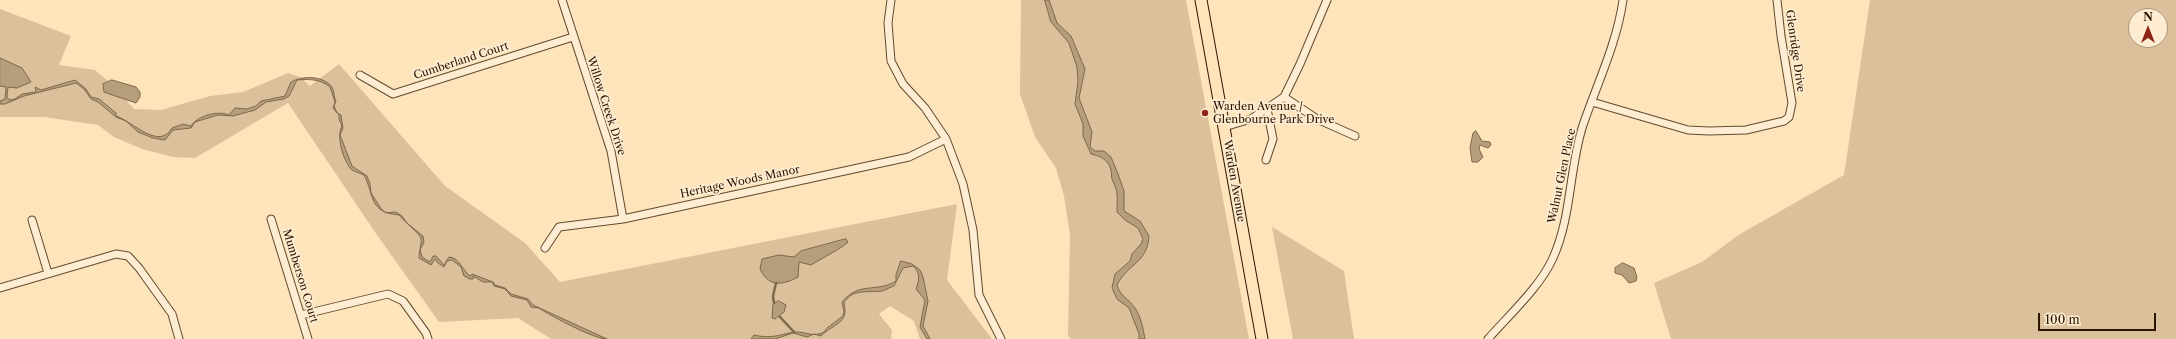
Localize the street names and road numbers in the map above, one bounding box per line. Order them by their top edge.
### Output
street label: Glenridge Drive [1783,9,1807,93]
street label: Cumberland Court [412,39,510,83]
street label: Willow Creek Drive [584,55,628,157]
street label: Walnut Glen Place [1545,127,1579,225]
street label: Warden Avenue [1220,139,1248,223]
street label: Heritage Woods Manor [679,163,801,201]
street label: Mumberson Court [279,228,321,324]

